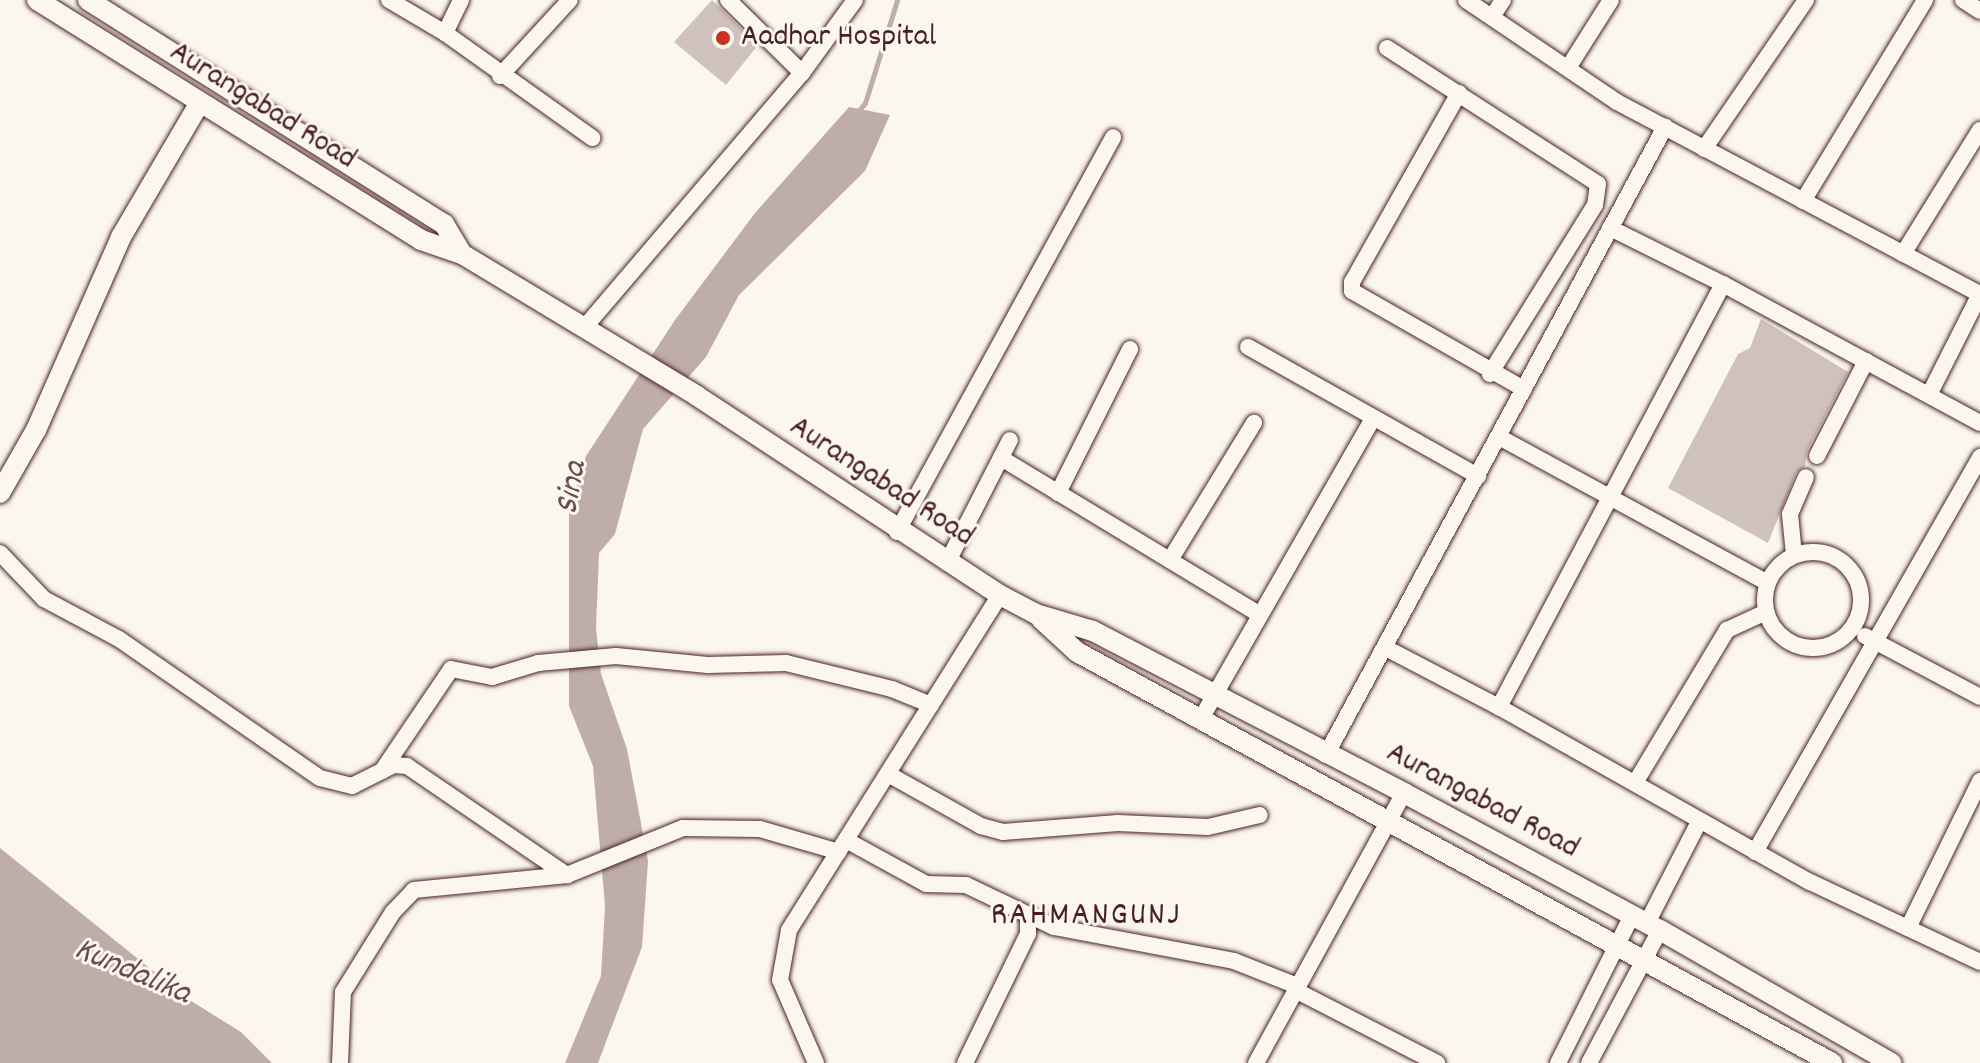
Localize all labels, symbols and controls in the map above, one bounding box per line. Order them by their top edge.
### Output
place label: Aadhar Hospital [741,19,936,57]
marker: Aadhar Hospital [712,27,734,49]
street label: Aurangabad Road [162,34,362,180]
street label: Aurangabad Road [781,409,981,557]
water label: Sina [548,458,598,518]
street label: Aurangabad Road [1379,735,1585,869]
district label: RAHMANGUNJ [991,897,1181,937]
water label: Kundalika [68,930,196,1016]

